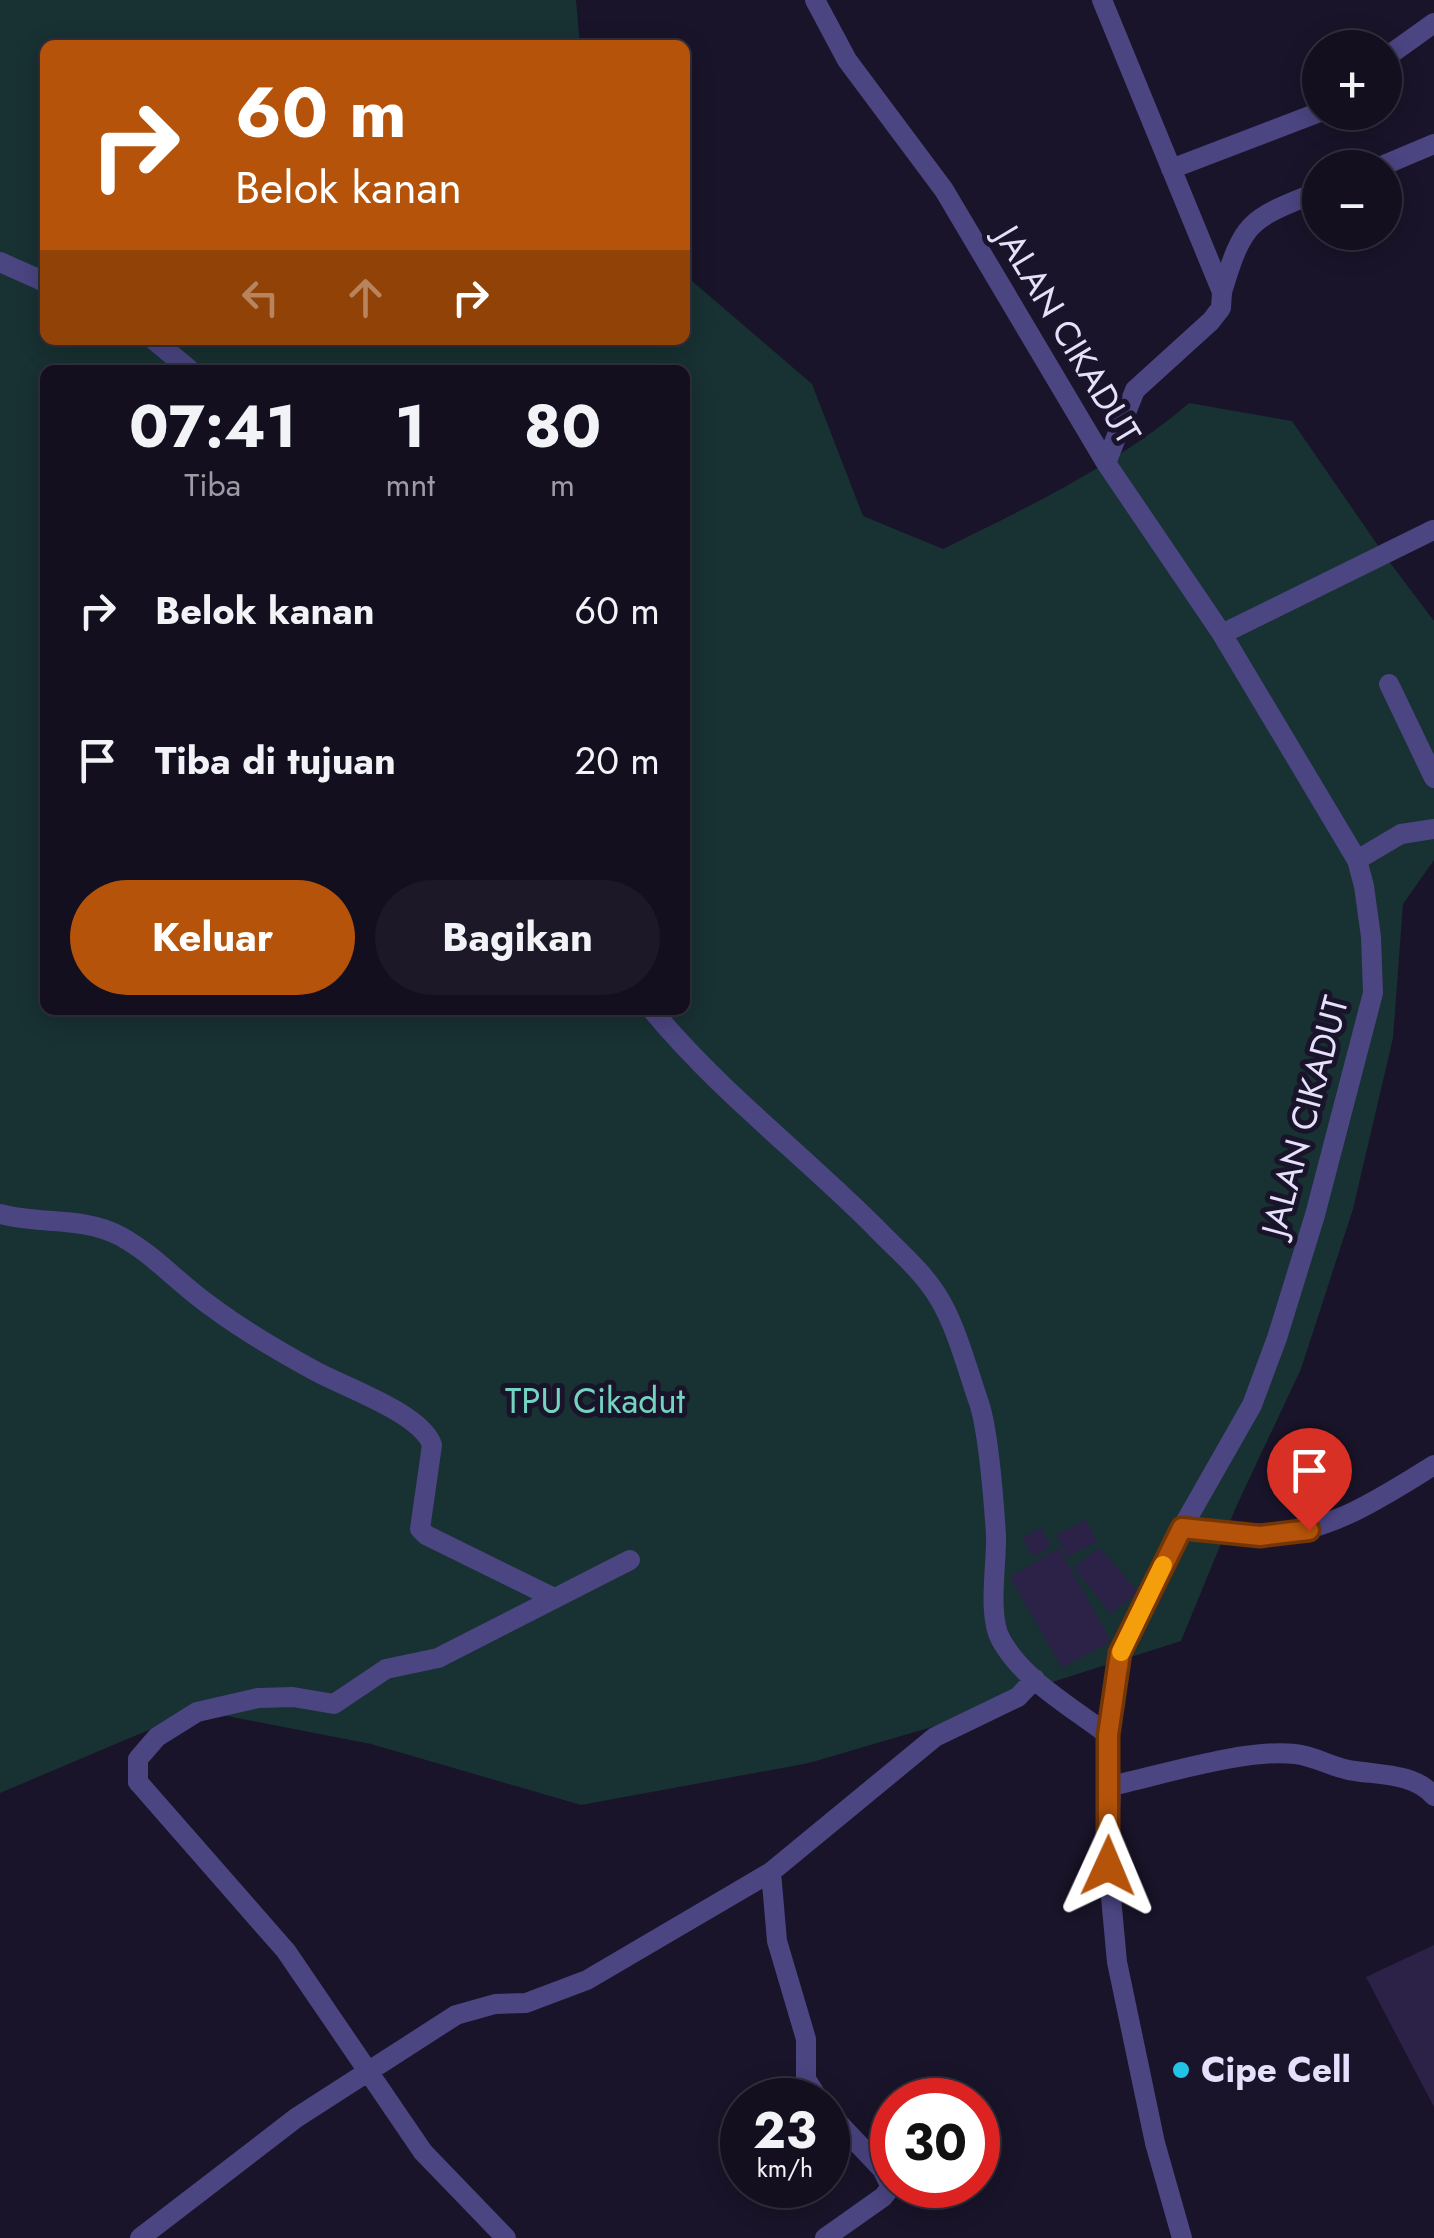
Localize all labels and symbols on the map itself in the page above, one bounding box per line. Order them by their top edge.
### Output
street label: JALAN CIKADUT [981,213,1153,453]
street label: JALAN CIKADUT [1248,991,1361,1245]
park label: TPU Cikadut [505,1376,686,1426]
pin [1267,1428,1352,1531]
position arrow [1056,1814,1160,1918]
place label: Cipe Cell [1201,2045,1351,2095]
marker: Cipe Cell [1170,2059,1192,2081]
speed limit sign: 30 [870,2078,1000,2208]

